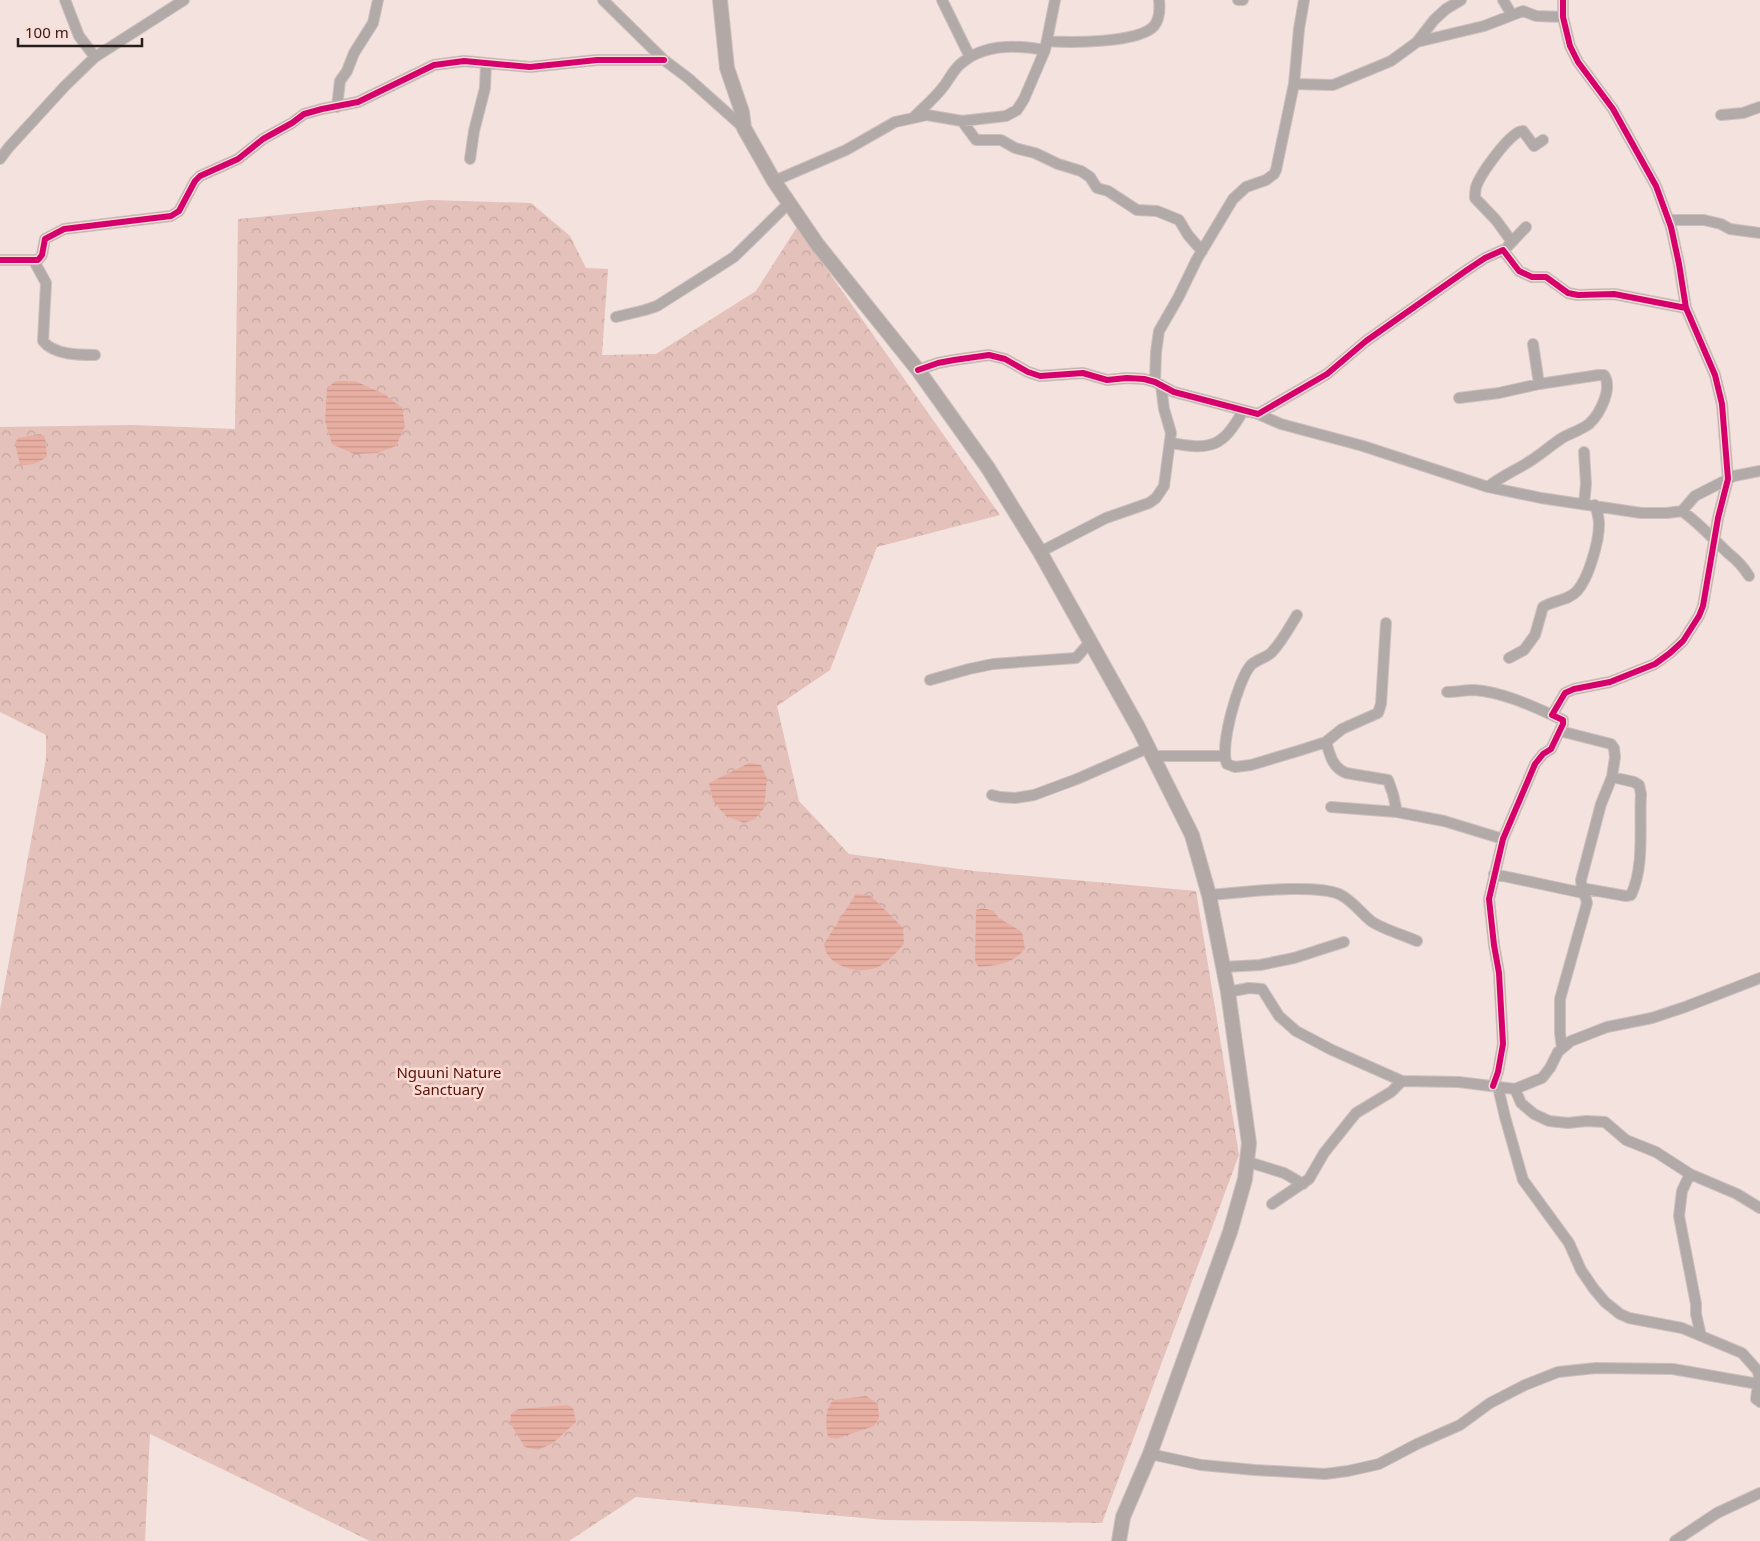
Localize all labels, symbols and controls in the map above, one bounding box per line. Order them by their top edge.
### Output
scale bar [18,15,141,47]
text: 100 m [25,22,69,42]
park label: Nguuni Nature Sanctuary [396,1062,502,1099]

